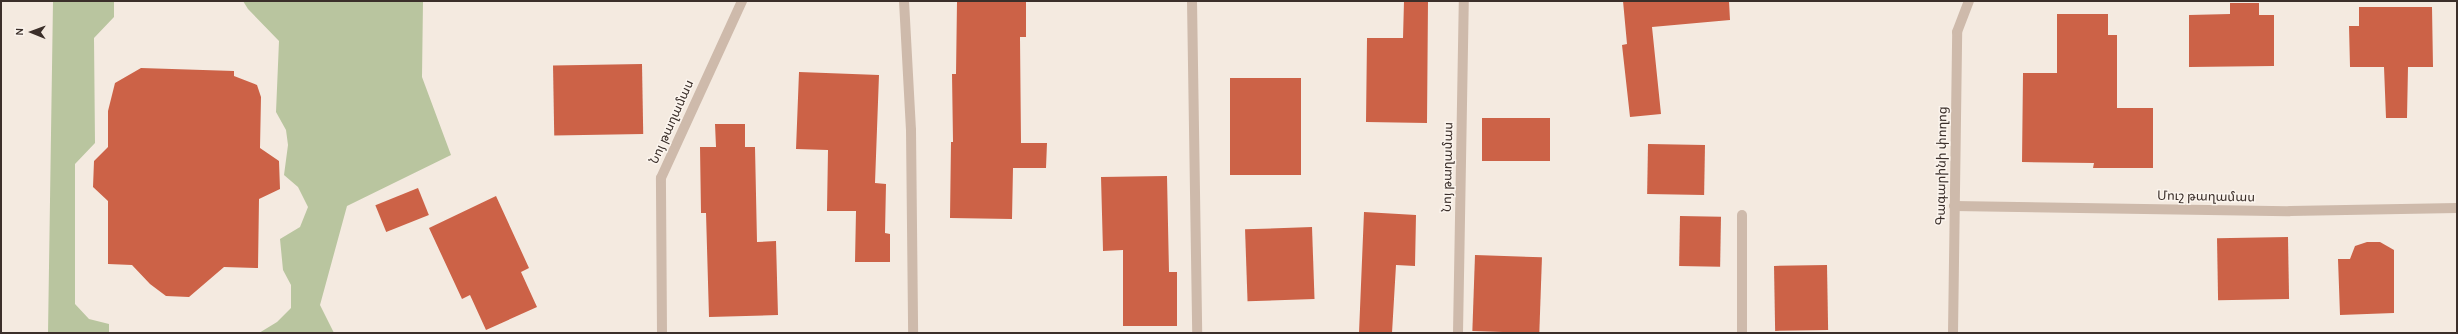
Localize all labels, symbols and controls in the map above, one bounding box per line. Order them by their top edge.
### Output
north arrow [12,12,52,52]
text: N [13,28,26,36]
street label: Նոյ թաղամաս [646,78,698,166]
street label: Գագարինի փողոց [1933,106,1951,226]
street label: Նոյ թաղամաս [1439,122,1457,212]
street label: Մուշ թաղամաս [2157,188,2255,206]

